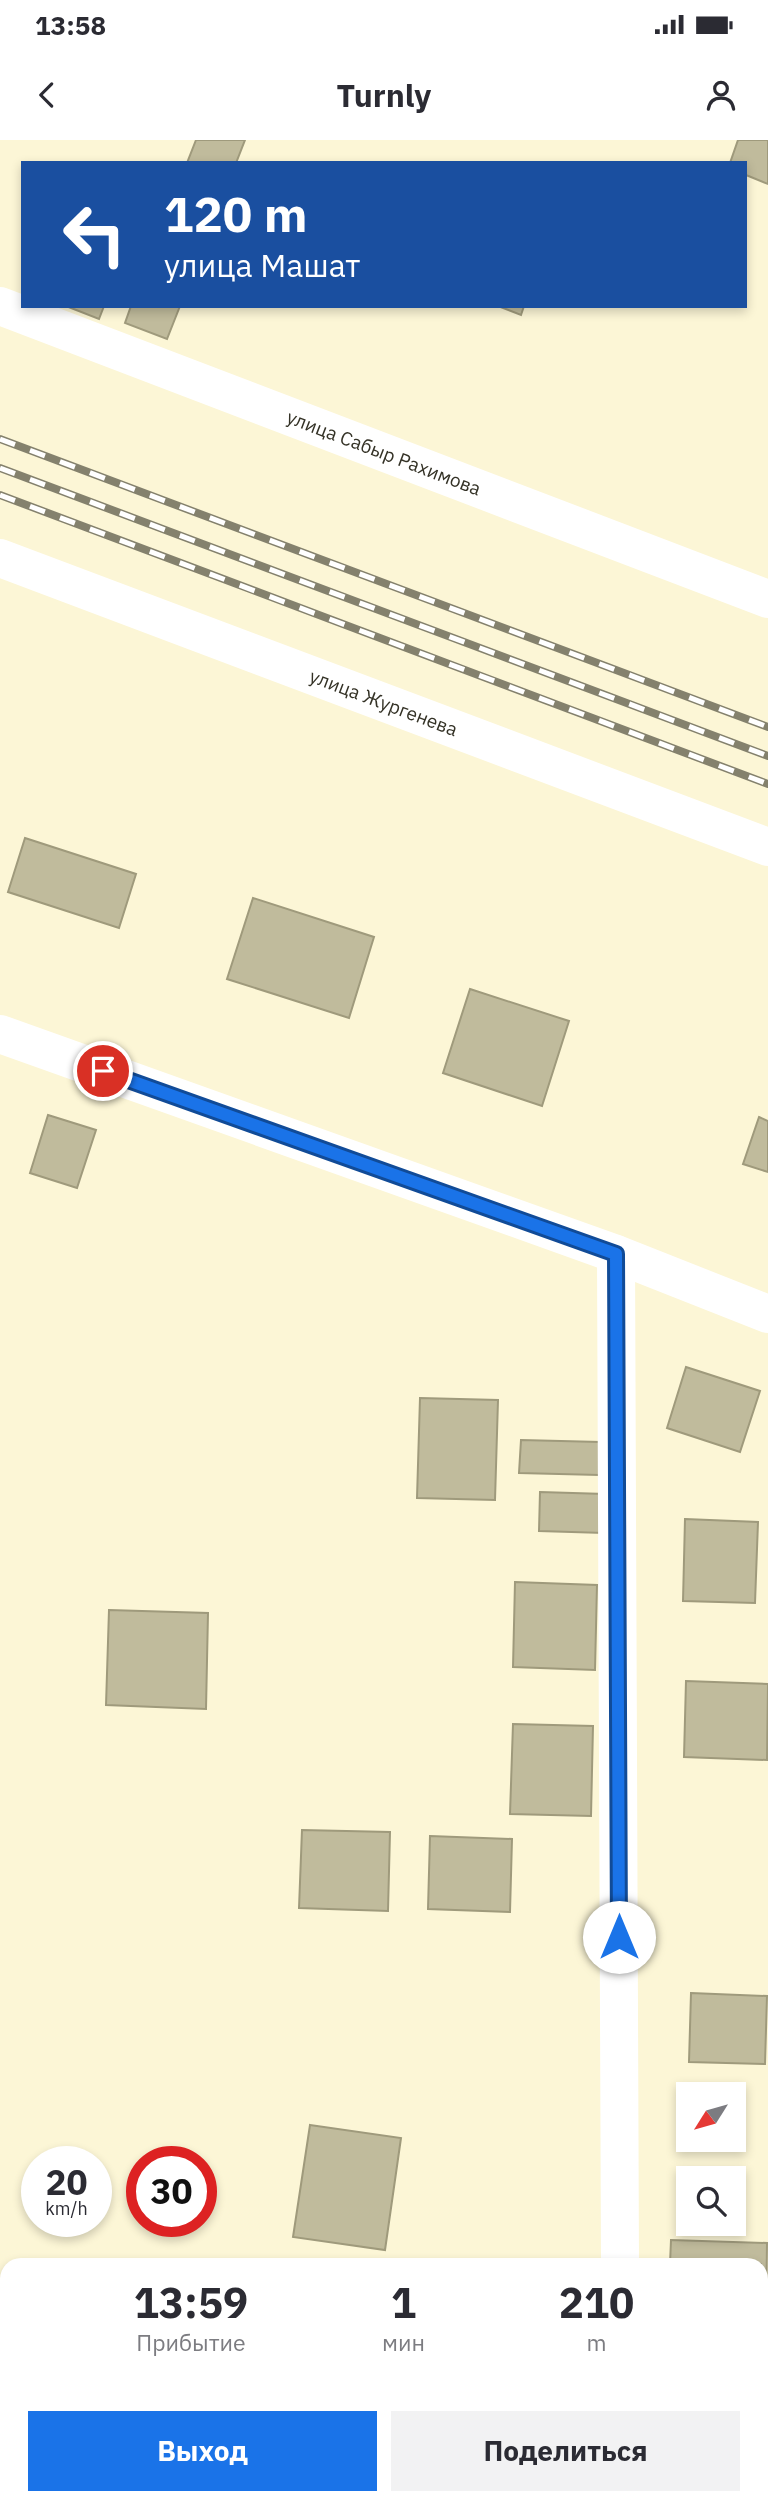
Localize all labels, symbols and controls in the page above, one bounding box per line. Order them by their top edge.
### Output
text: 13:58 [35,8,106,42]
text: Turnly [337,74,431,116]
icon: back [28,76,66,114]
icon: person [702,76,740,114]
text: 120 m [164,182,308,245]
icon: left [49,189,140,280]
text: улица Машат [164,244,360,286]
street label: улица Сабыр Рахимова [283,405,485,500]
street label: улица Жургенева [306,664,461,741]
pin [73,1041,133,1101]
icon: arrive [84,1052,122,1090]
position arrow [582,1900,656,1974]
north arrow [676,2082,746,2152]
map controls [676,2082,746,2236]
speed limit sign: 30 [126,2146,217,2237]
text: 20 [45,2159,88,2205]
button: search [676,2166,746,2236]
text: km/h [45,2197,88,2220]
text: 13:59 [134,2275,248,2330]
text: 1 [391,2275,416,2330]
text: 210 [559,2275,634,2330]
text: Прибытие [136,2327,246,2357]
text: мин [382,2327,425,2357]
text: m [586,2327,607,2357]
button: Выход [28,2411,377,2491]
button: Поделиться [391,2411,740,2491]

